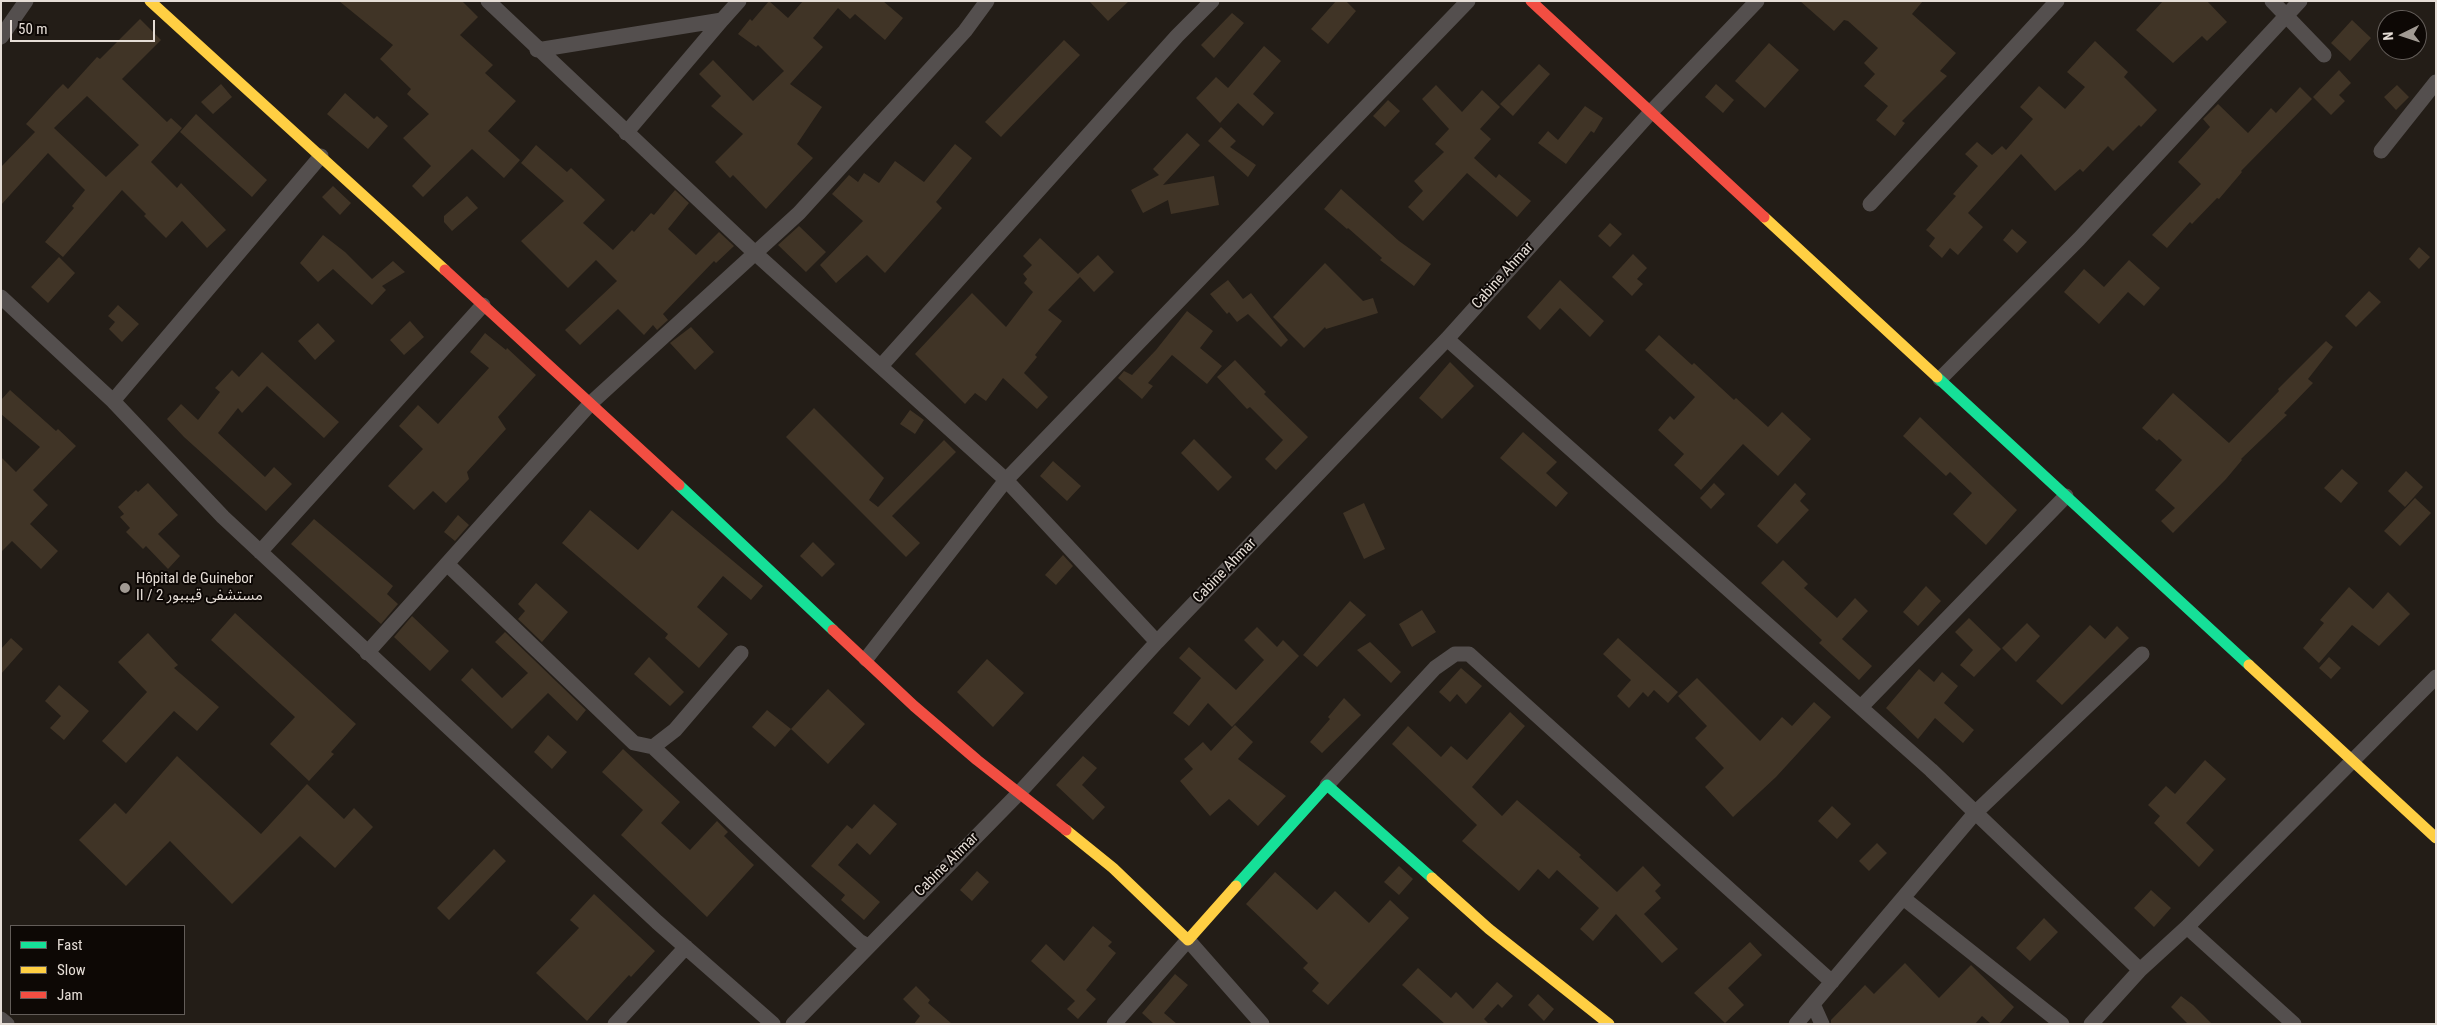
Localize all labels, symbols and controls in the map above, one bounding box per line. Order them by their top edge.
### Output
scale bar [12,10,158,42]
north arrow [2377,10,2427,60]
text: 50 m [18,20,48,38]
text: N [2380,31,2396,41]
street label: Cabine Ahmar [1468,239,1538,313]
street label: Cabine Ahmar [1190,535,1260,607]
place label: Hôpital de Guinebor II / مستشفى قيببور 2 [136,570,263,605]
marker: Hôpital de Guinebor II / مستشفى قيببور 2 [118,581,132,595]
street label: Cabine Ahmar [911,829,983,901]
legend [10,925,185,1015]
text: Fast [57,936,82,954]
text: Slow [57,961,86,979]
text: Jam [57,986,83,1004]

